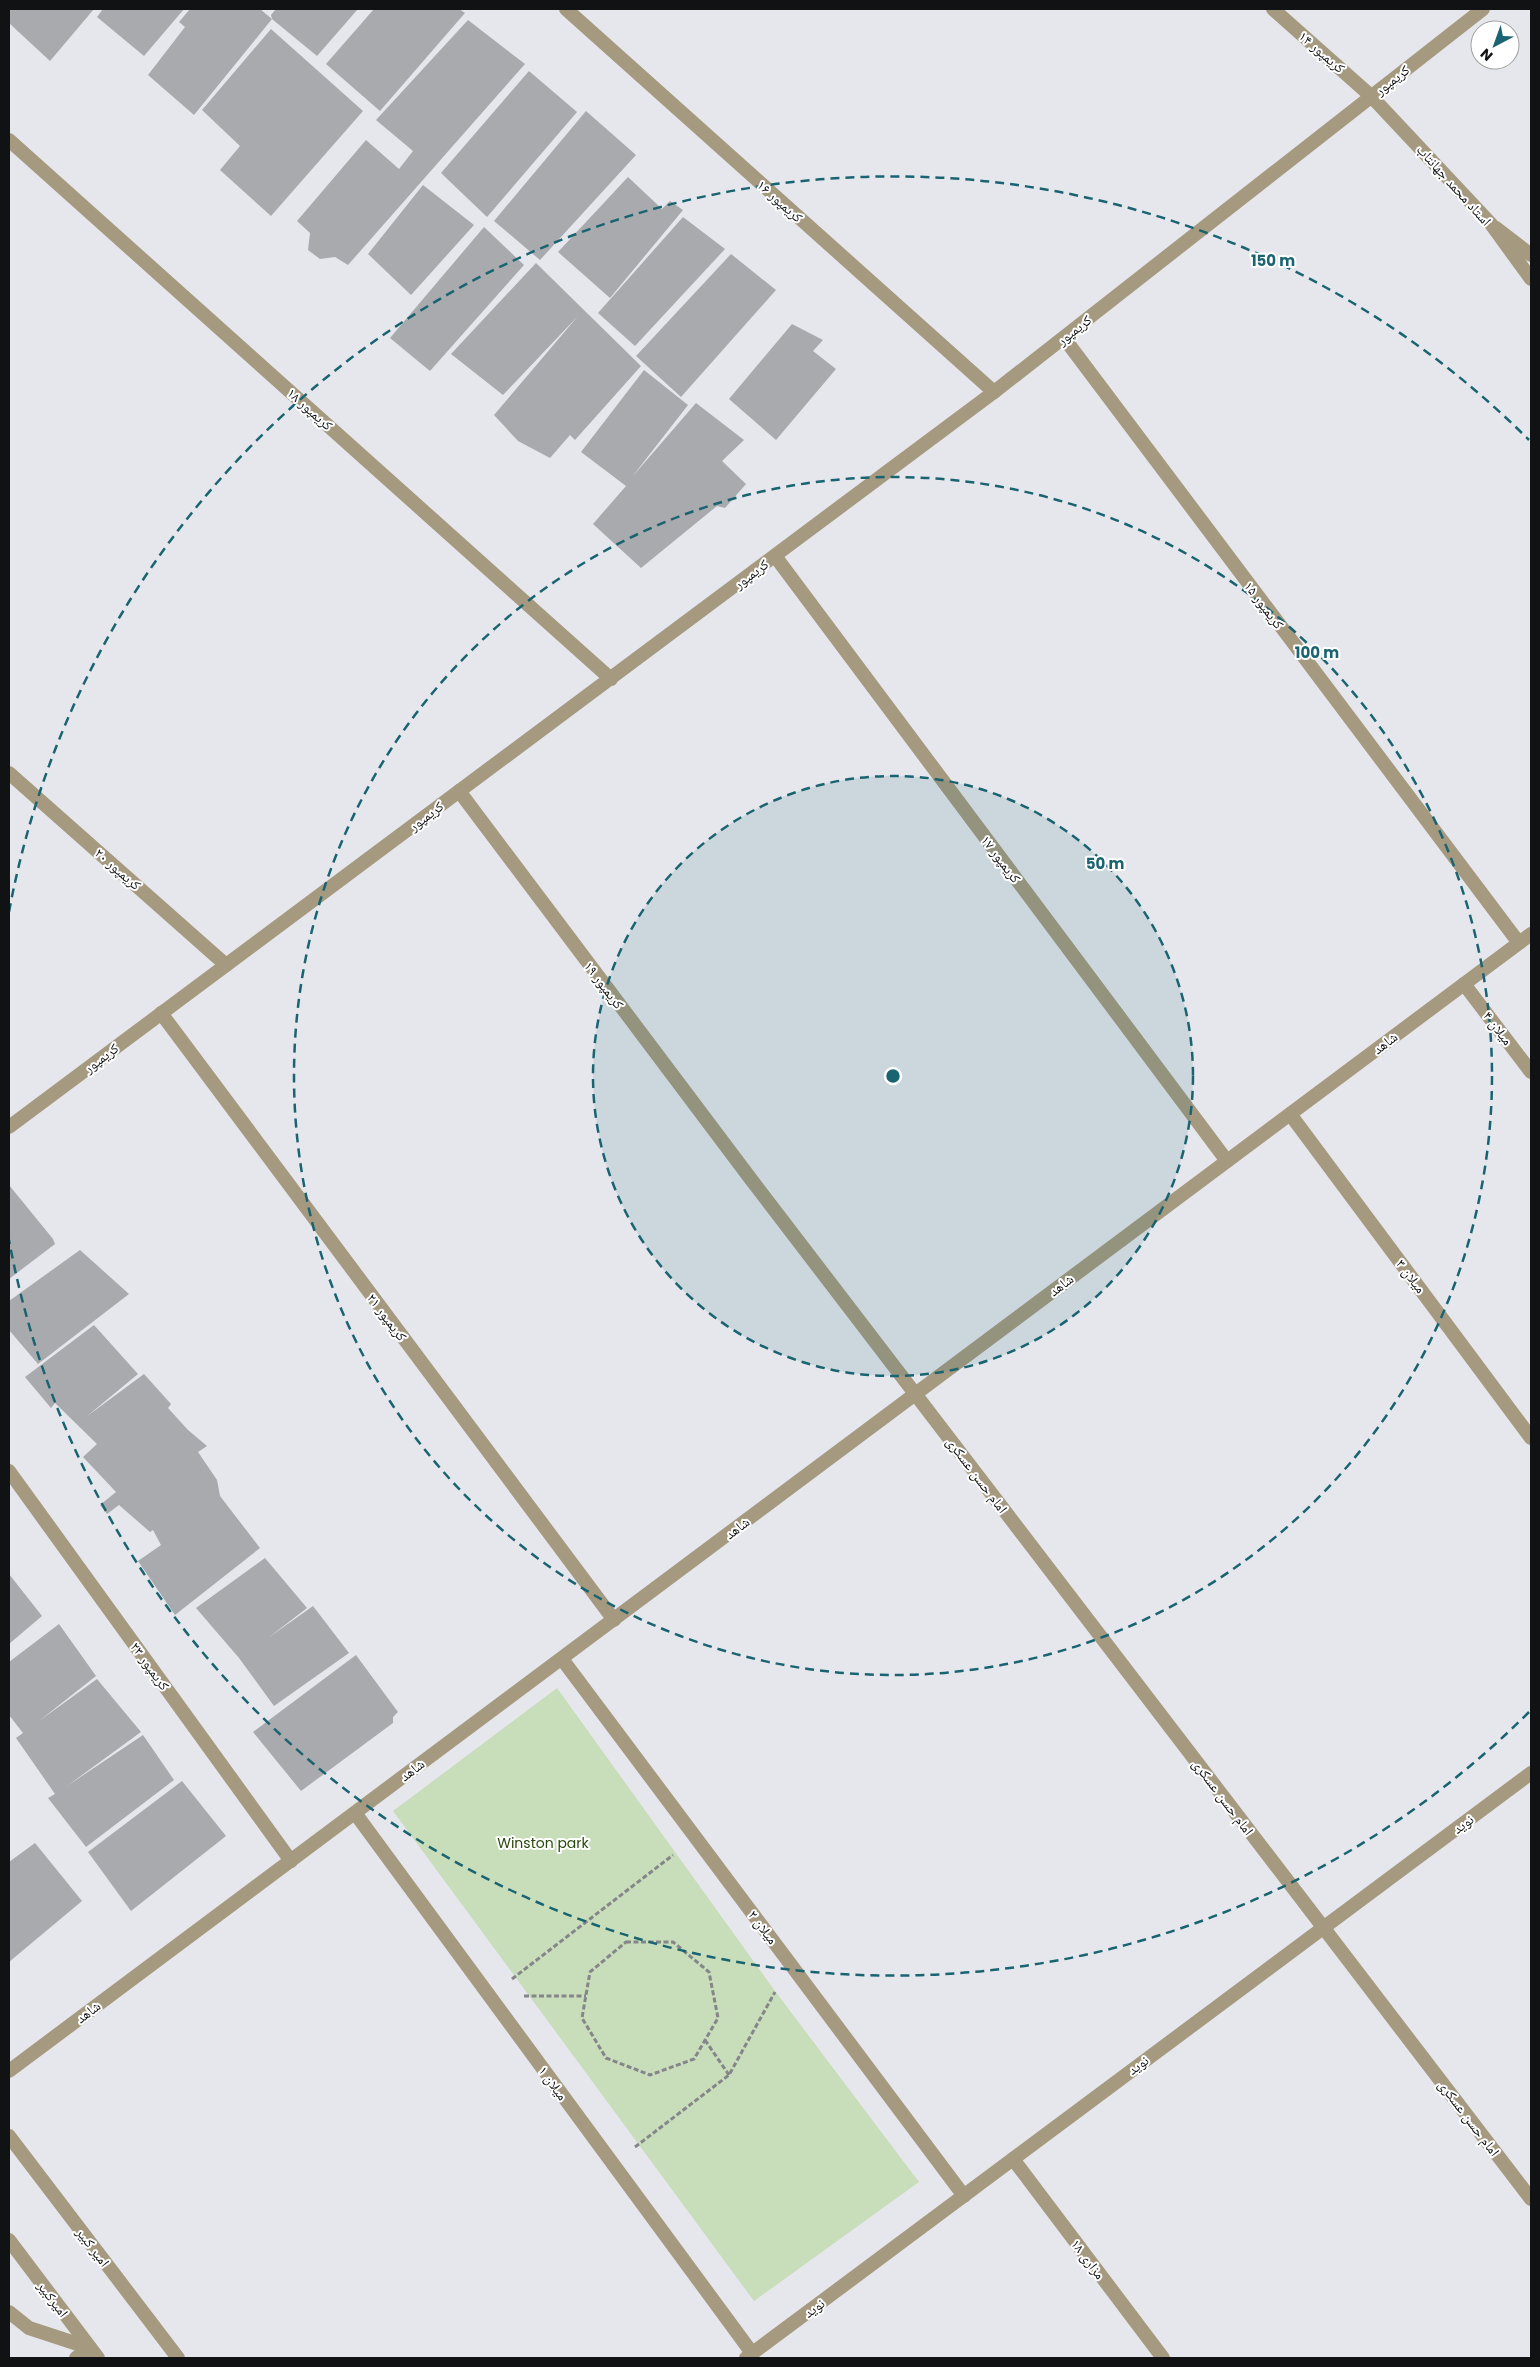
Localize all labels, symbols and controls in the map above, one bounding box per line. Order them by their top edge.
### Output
north arrow [1470,20,1520,70]
street label: کریمپور ۱۴ [1295,26,1350,78]
text: N [1476,44,1497,66]
street label: کریمپور [1370,60,1414,101]
street label: استاد محمد جهانتاب [1412,140,1496,230]
street label: کریمپور ۱۶ [753,175,807,227]
text: 150 m [1251,250,1295,271]
street label: کریمپور [1052,310,1096,351]
street label: کریمپور ۱۸ [283,383,337,435]
street label: کریمپور [729,554,773,594]
street label: کریمپور ۱۵ [1239,577,1289,633]
text: 100 m [1295,642,1339,663]
street label: کریمپور [404,796,448,836]
street label: کریمپور ۱۷ [976,831,1026,887]
street label: کریمپور ۲۰ [91,843,146,895]
text: 50 m [1086,853,1124,874]
street label: کریمپور ۱۹ [579,957,629,1013]
street label: میلان ۴ [1479,1007,1517,1049]
street label: شاهد [1368,1027,1402,1059]
street label: کریمپور [79,1038,123,1078]
centre of rings [884,1067,902,1085]
street label: میلان ۳ [1392,1255,1430,1297]
street label: شاهد [1044,1269,1078,1301]
street label: کریمپور ۲۱ [362,1289,412,1345]
street label: امام حسن عسکری [942,1433,1012,1517]
street label: شاهد [720,1512,754,1544]
street label: کریمپور ۲۳ [126,1638,174,1694]
street label: شاهد [395,1754,429,1786]
street label: امام حسن عسکری [1188,1755,1258,1839]
street label: نوید [1448,1809,1478,1839]
park label: Winston park [497,1833,590,1853]
street label: میلان ۲ [744,1906,782,1948]
street label: شاهد [71,1996,105,2028]
street label: نوید [1123,2050,1153,2080]
street label: میلان ۱ [534,2062,572,2104]
street label: امام حسن عسکری [1434,2076,1504,2160]
street label: امیر کبیر [71,2222,114,2271]
street label: مزاری ۱۸ [1066,2235,1110,2283]
street label: امیرکبیر [32,2276,73,2321]
street label: نوید [799,2293,829,2323]

